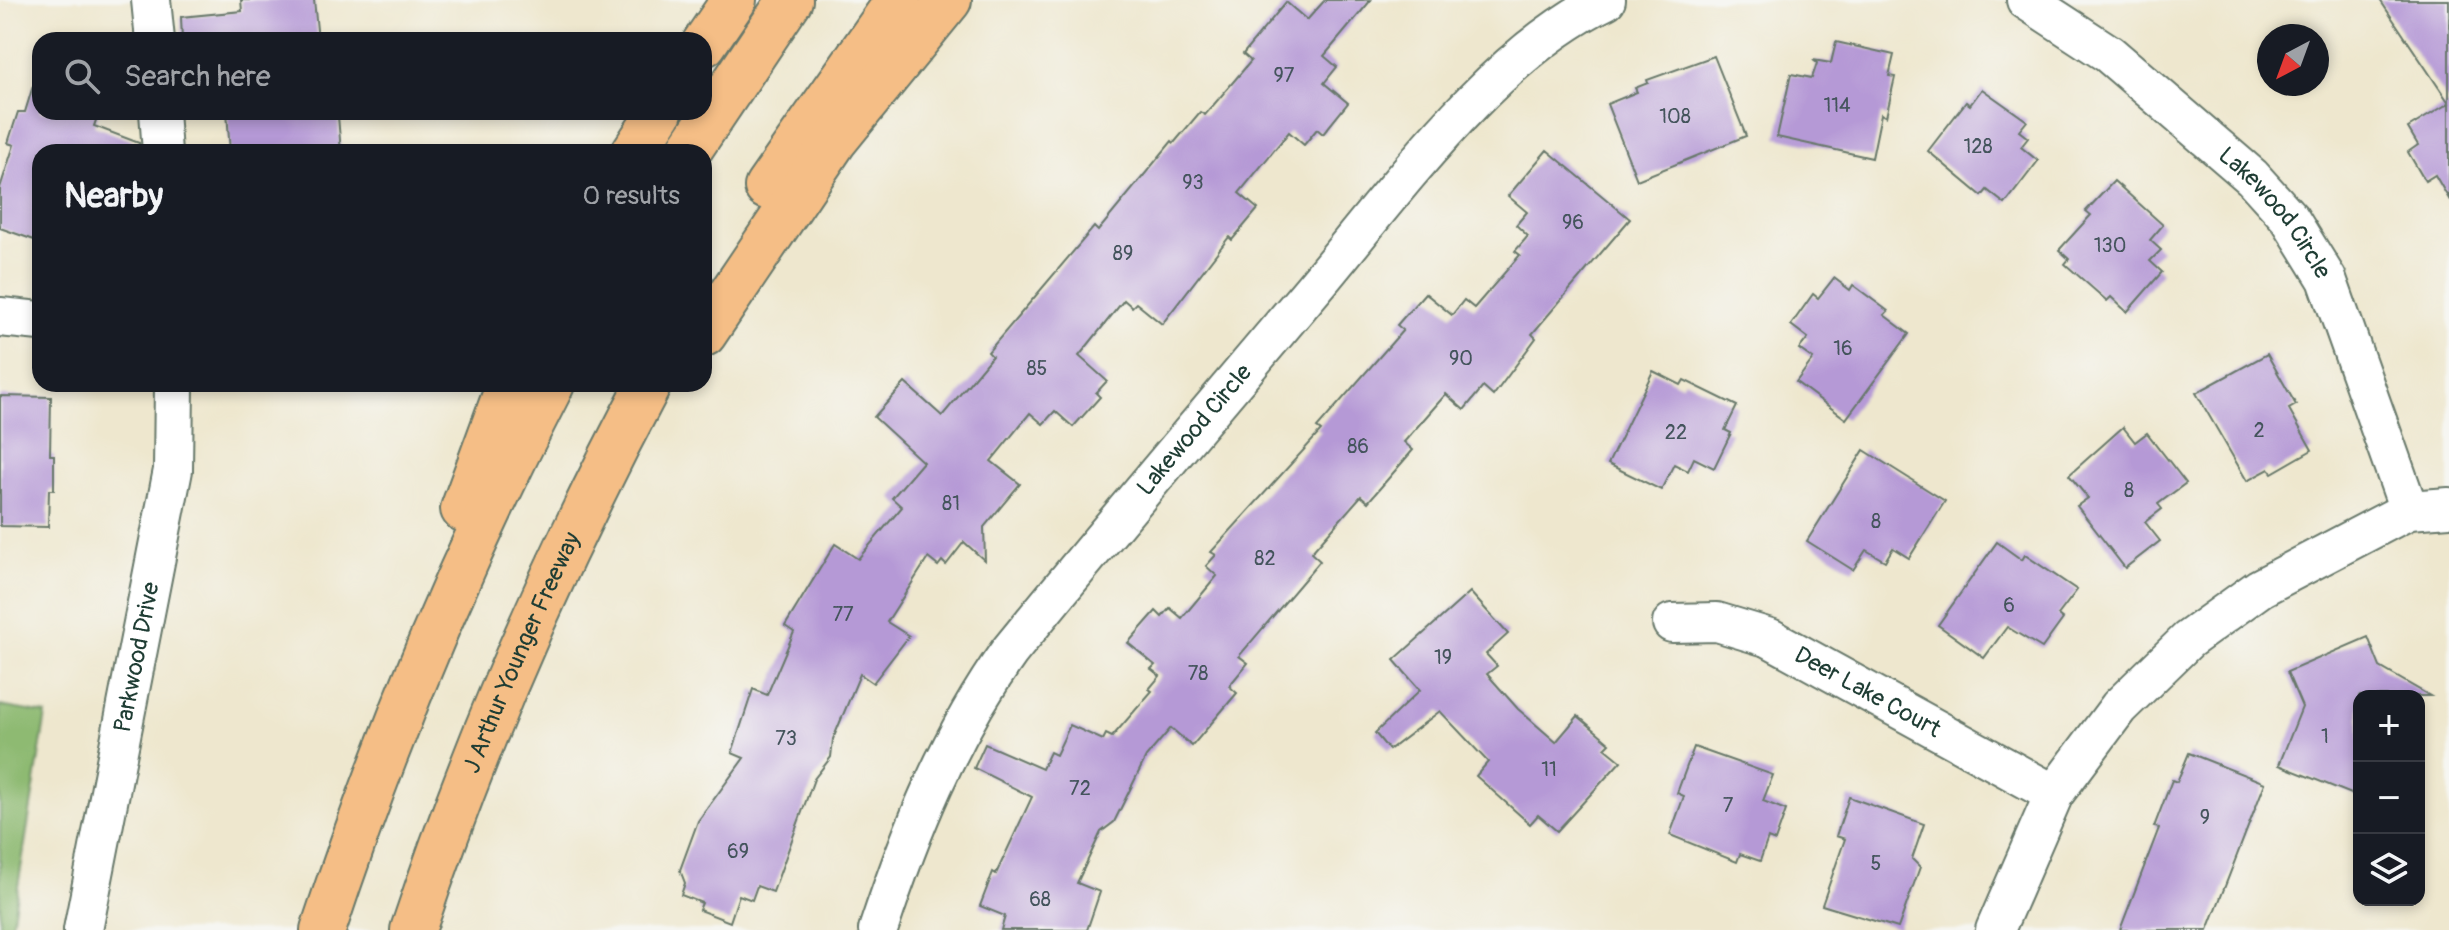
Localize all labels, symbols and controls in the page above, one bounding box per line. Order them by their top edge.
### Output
north arrow [2257,24,2329,96]
search box [32,32,712,120]
icon: search [60,54,104,98]
text: Search here [124,58,271,95]
house number: 97 [1274,63,1295,88]
house number: 114 [1823,93,1851,118]
house number: 108 [1659,104,1691,129]
house number: 128 [1963,134,1993,159]
street label: Lakewood Circle [2213,141,2337,284]
house number: 93 [1182,170,1204,195]
text: Nearby [64,175,163,218]
text: 0 results [583,180,680,212]
house number: 96 [1562,210,1584,235]
house number: 130 [2094,233,2126,258]
house number: 89 [1113,241,1133,266]
house number: 16 [1833,336,1853,361]
house number: 90 [1449,346,1473,371]
house number: 85 [1027,356,1047,381]
street label: Lakewood Circle [1131,358,1258,501]
house number: 2 [2253,418,2265,443]
house number: 22 [1665,420,1687,445]
house number: 86 [1347,434,1369,459]
house number: 8 [2124,478,2134,503]
house number: 81 [942,491,960,516]
house number: 8 [1871,509,1881,534]
street label: J Arthur Younger Freeway [457,528,587,777]
house number: 82 [1254,546,1276,571]
street label: Parkwood Drive [108,580,166,735]
house number: 6 [2003,593,2015,618]
house number: 77 [832,602,854,627]
street label: Deer Lake Court [1789,640,1946,744]
house number: 19 [1434,645,1452,670]
house number: 78 [1188,661,1208,686]
map controls [2353,690,2425,906]
button: + [2353,690,2425,762]
house number: 1 [2321,724,2329,749]
house number: 73 [775,726,797,751]
house number: 11 [1541,757,1557,782]
button: − [2353,762,2425,834]
house number: 72 [1069,776,1091,801]
house number: 7 [1723,793,1734,818]
house number: 9 [2200,805,2210,830]
button: layers [2353,834,2425,906]
house number: 69 [727,839,749,864]
house number: 5 [1871,851,1881,876]
house number: 68 [1029,887,1051,912]

